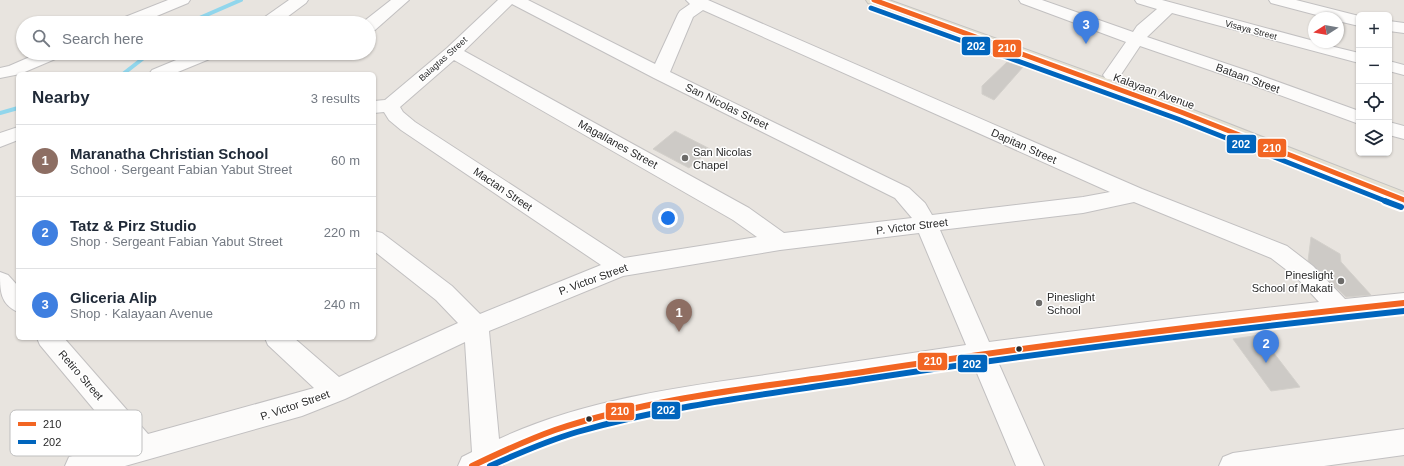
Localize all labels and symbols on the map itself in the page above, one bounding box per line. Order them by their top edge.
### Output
pin: 3 [1073,11,1099,44]
north arrow [1308,12,1344,48]
street label: Visaya Street [1224,18,1279,42]
street label: Balagtas Street [417,34,470,83]
line badge: 202 [961,36,991,56]
line badge: 210 [992,39,1022,58]
text: 202 [967,40,985,52]
text: 210 [998,42,1016,54]
street label: Bataan Street [1214,61,1282,95]
street label: Kalayaan Avenue [1112,71,1196,111]
street label: San Nicolas Street [683,81,771,131]
street label: Magallanes Street [576,117,660,171]
street label: Dapitan Street [989,126,1059,166]
line badge: 202 [1226,134,1257,154]
text: 202 [1232,138,1250,150]
line badge: 210 [1257,138,1287,158]
text: 210 [1263,142,1281,154]
place label: San Nicolas Chapel [693,146,752,171]
marker: San Nicolas Chapel [680,153,690,163]
street label: Mactan Street [471,165,535,213]
your location [658,208,678,228]
street label: P. Victor Street [875,216,949,236]
street label: P. Victor Street [557,261,629,297]
place label: Pineslight School of Makati [1252,269,1333,294]
marker: Pineslight School of Makati [1336,276,1346,286]
place label: Pineslight School [1047,291,1095,316]
marker: Pineslight School [1034,298,1044,308]
pin: 1 [666,299,692,332]
pin: 2 [1253,330,1279,363]
unlabelled marker [1014,344,1024,354]
street label: Retiro Street [56,348,106,402]
line badge: 210 [917,352,948,371]
line badge: 202 [957,354,988,373]
text: 210 [924,355,942,367]
text: 202 [963,358,981,370]
street label: P. Victor Street [259,388,331,422]
line badge: 202 [651,401,681,420]
line badge: 210 [605,402,635,421]
text: 202 [657,404,675,416]
text: 210 [611,405,629,417]
legend [10,410,142,456]
unlabelled marker [584,414,594,424]
text: 210 [43,418,61,430]
text: 202 [43,436,61,448]

